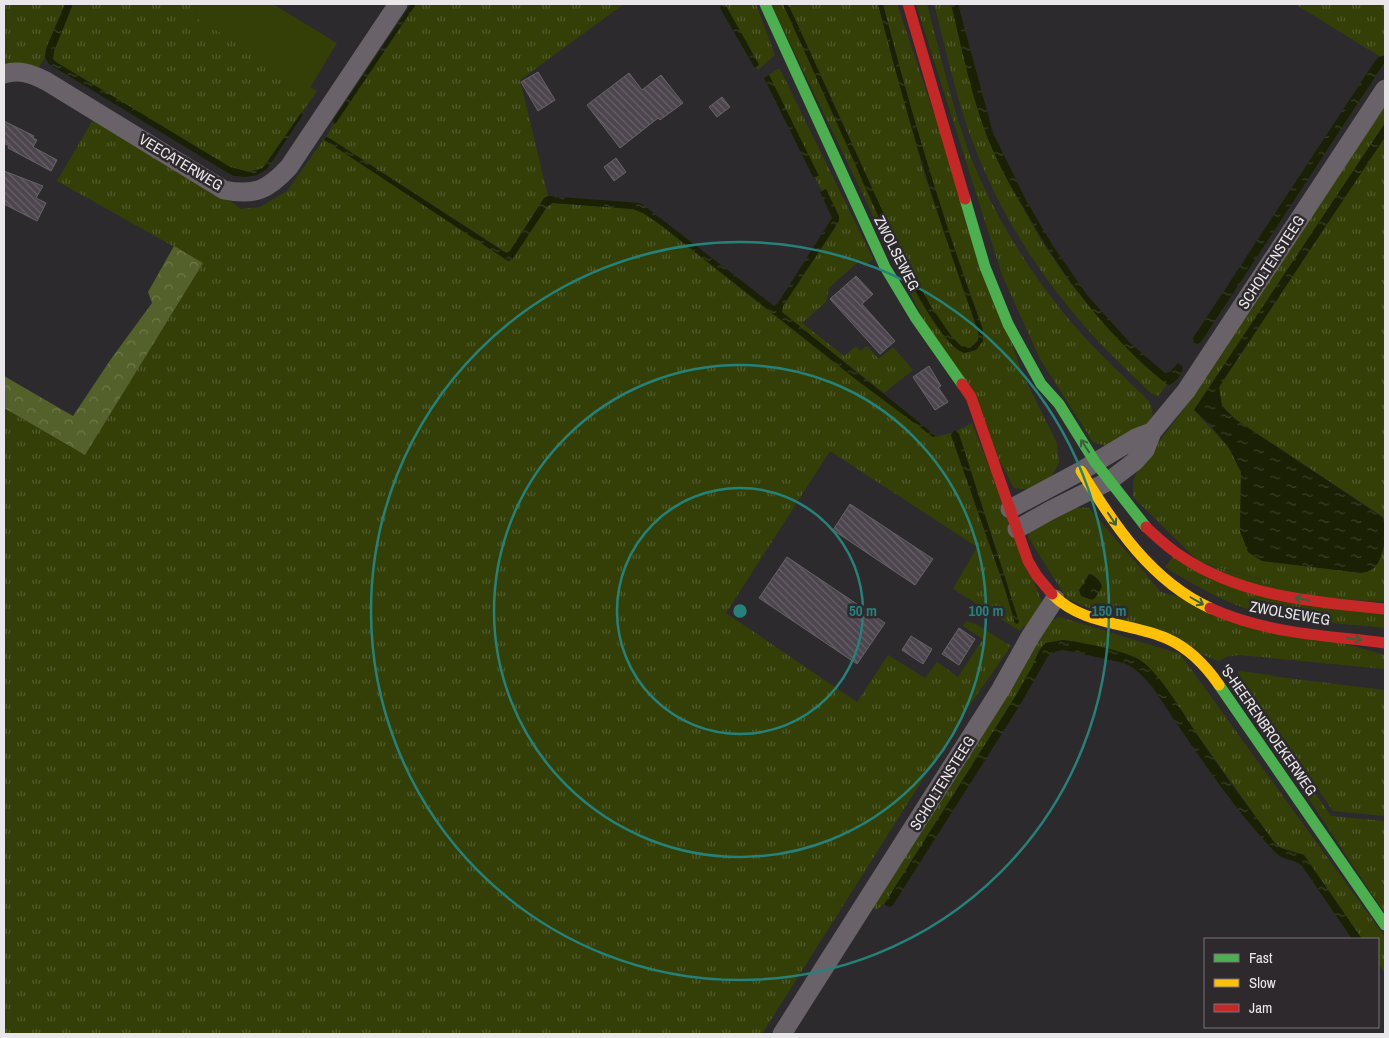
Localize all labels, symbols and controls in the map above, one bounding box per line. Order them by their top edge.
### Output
street label: VEECATERWEG [135,129,227,195]
street label: SCHOLTENSTEEG [1233,211,1309,313]
street label: ZWOLSEWEG [869,212,925,294]
one-way arrow [1080,439,1090,453]
one-way arrow [1107,512,1117,526]
one-way arrow [1294,594,1310,604]
street label: ZWOLSEWEG [1248,596,1332,630]
one-way arrow [1189,597,1203,607]
text: 50 m [849,600,877,621]
text: 100 m [969,600,1003,621]
text: 150 m [1092,600,1126,621]
centre of rings [731,602,749,620]
one-way arrow [1345,634,1361,644]
street label: 'S-HEERENBROEKERWEG [1216,660,1322,800]
street label: SCHOLTENSTEEG [905,732,979,834]
legend [1204,938,1379,1028]
text: Fast [1249,947,1273,968]
text: Slow [1249,972,1276,993]
text: Jam [1249,997,1272,1018]

